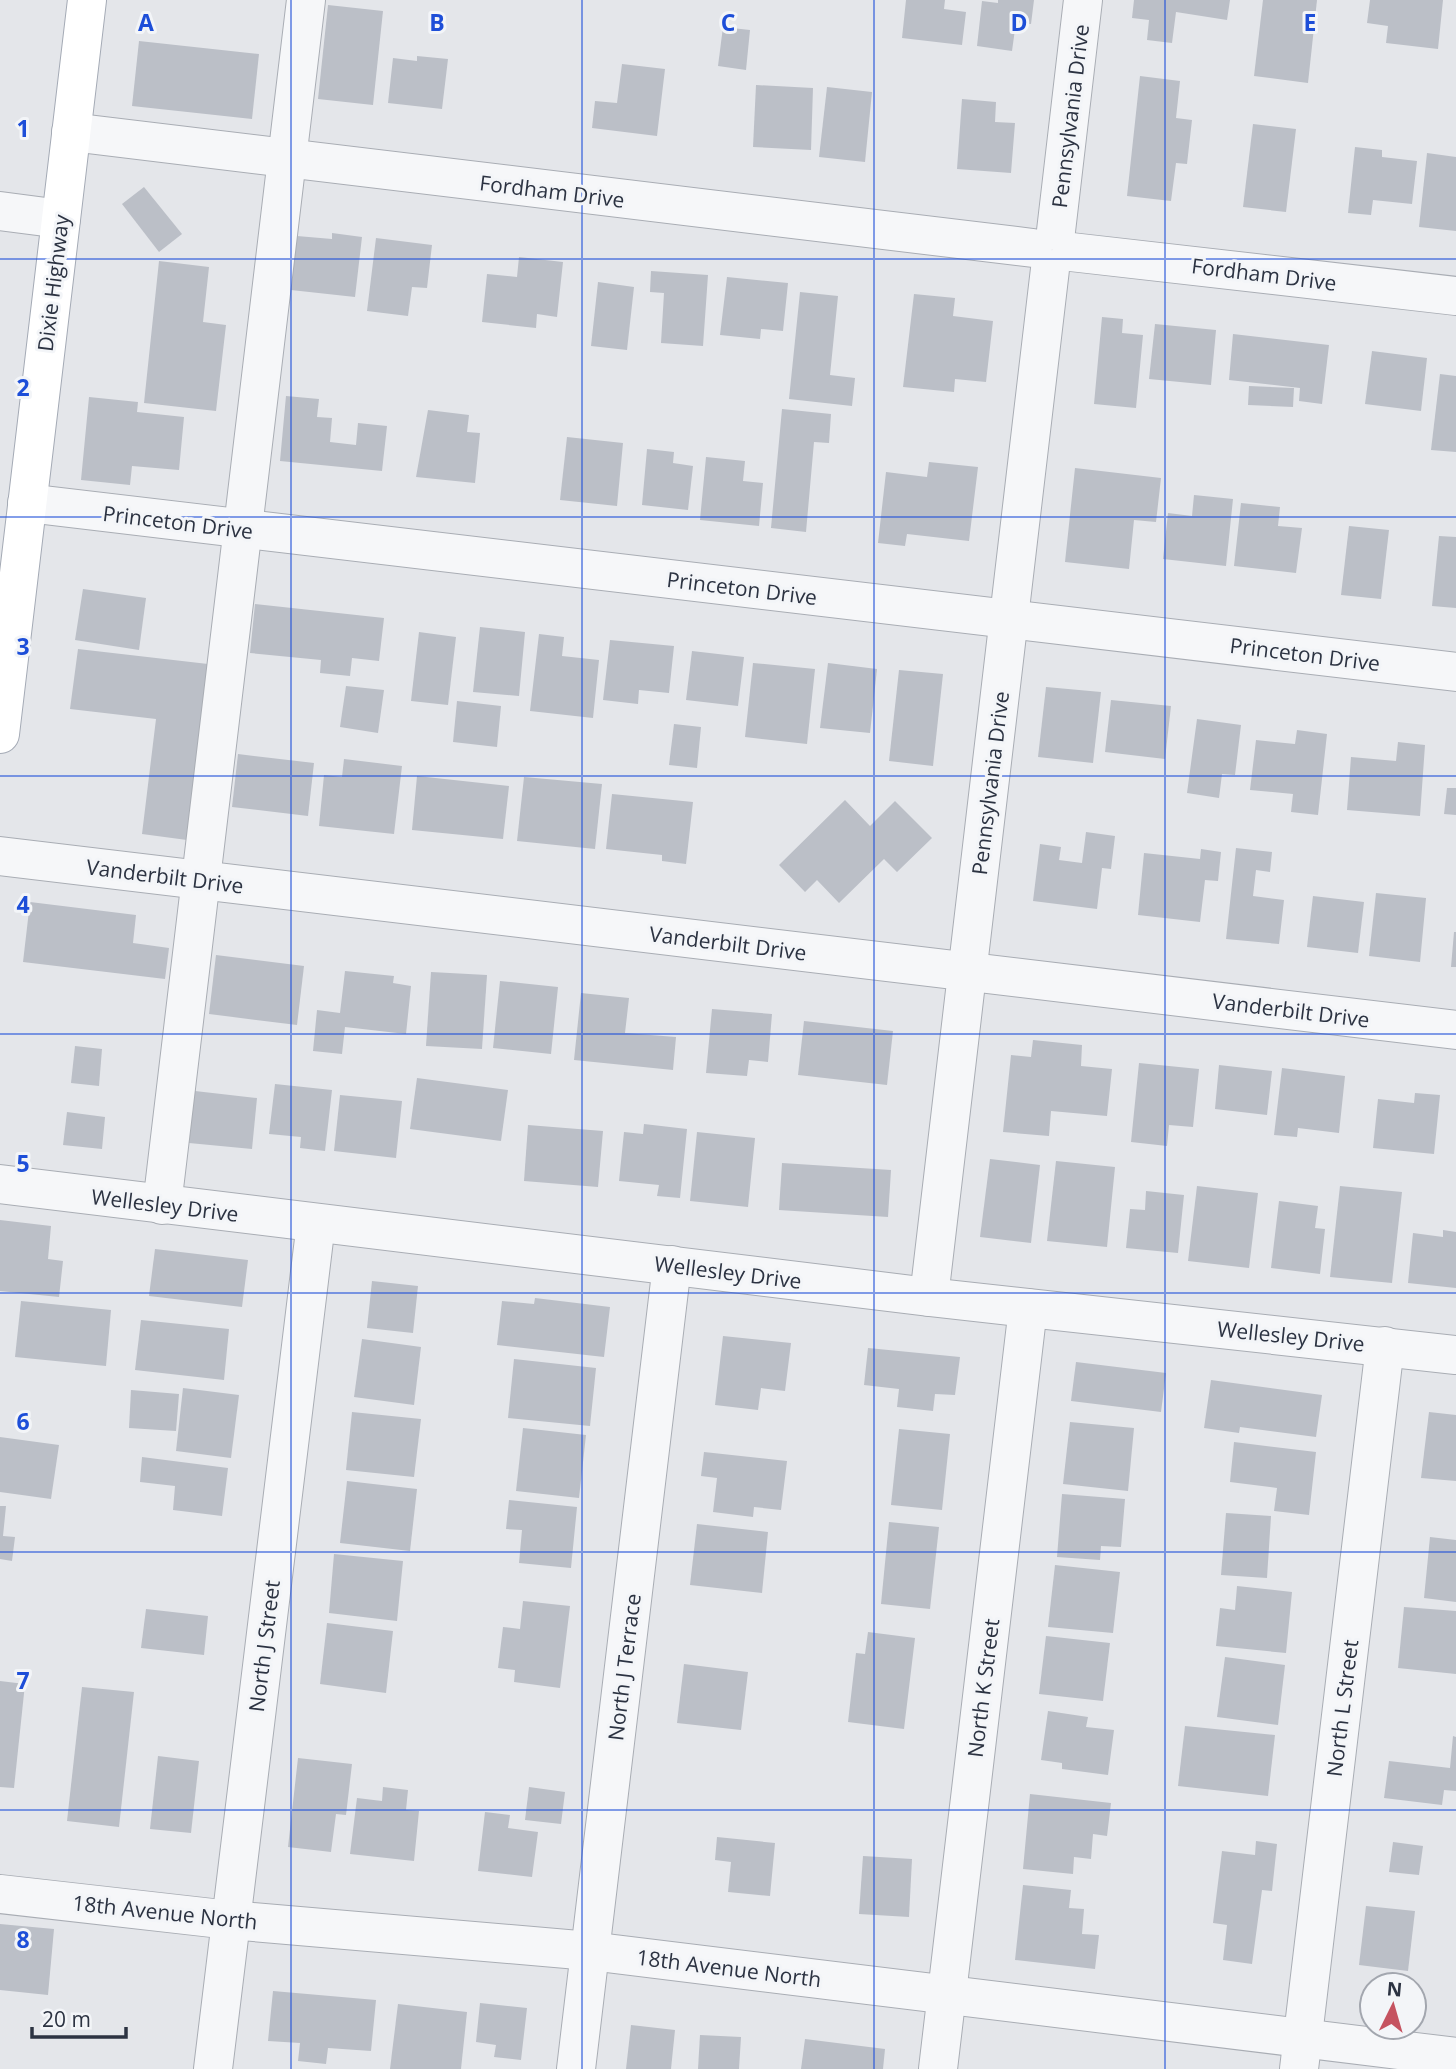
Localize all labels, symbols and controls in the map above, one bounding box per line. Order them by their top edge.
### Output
text: A [138,6,154,38]
text: B [429,6,445,38]
text: C [721,6,735,38]
text: D [1010,6,1028,38]
text: E [1304,6,1316,38]
street label: Pennsylvania Drive [1045,23,1095,209]
text: 1 [16,112,30,144]
street label: Fordham Drive [478,168,626,214]
street label: Dixie Highway [31,213,75,353]
street label: Fordham Drive [1190,251,1338,297]
text: 2 [16,371,30,403]
street label: Princeton Drive [101,499,255,545]
street label: Princeton Drive [665,565,819,611]
text: 3 [16,630,30,662]
street label: Princeton Drive [1228,631,1382,677]
street label: Pennsylvania Drive [965,690,1015,876]
street label: Vanderbilt Drive [85,852,245,900]
text: 4 [16,888,30,920]
street label: Vanderbilt Drive [648,919,808,967]
street label: Vanderbilt Drive [1211,986,1371,1034]
text: 5 [16,1147,30,1179]
street label: Wellesley Drive [90,1182,240,1228]
street label: Wellesley Drive [653,1249,803,1295]
street label: Wellesley Drive [1216,1314,1366,1358]
text: 6 [16,1405,30,1437]
street label: North J Street [242,1578,286,1714]
street label: North J Terrace [601,1592,647,1742]
street label: North K Street [961,1617,1005,1759]
street label: North L Street [1320,1638,1364,1778]
text: 7 [16,1664,30,1696]
street label: 18th Avenue North [71,1888,259,1936]
text: 8 [16,1923,30,1955]
street label: 18th Avenue North [635,1943,823,1993]
north arrow [1358,1971,1428,2041]
text: N [1386,1975,1403,2003]
scale bar [32,1996,126,2040]
text: 20 m [42,2005,91,2033]

